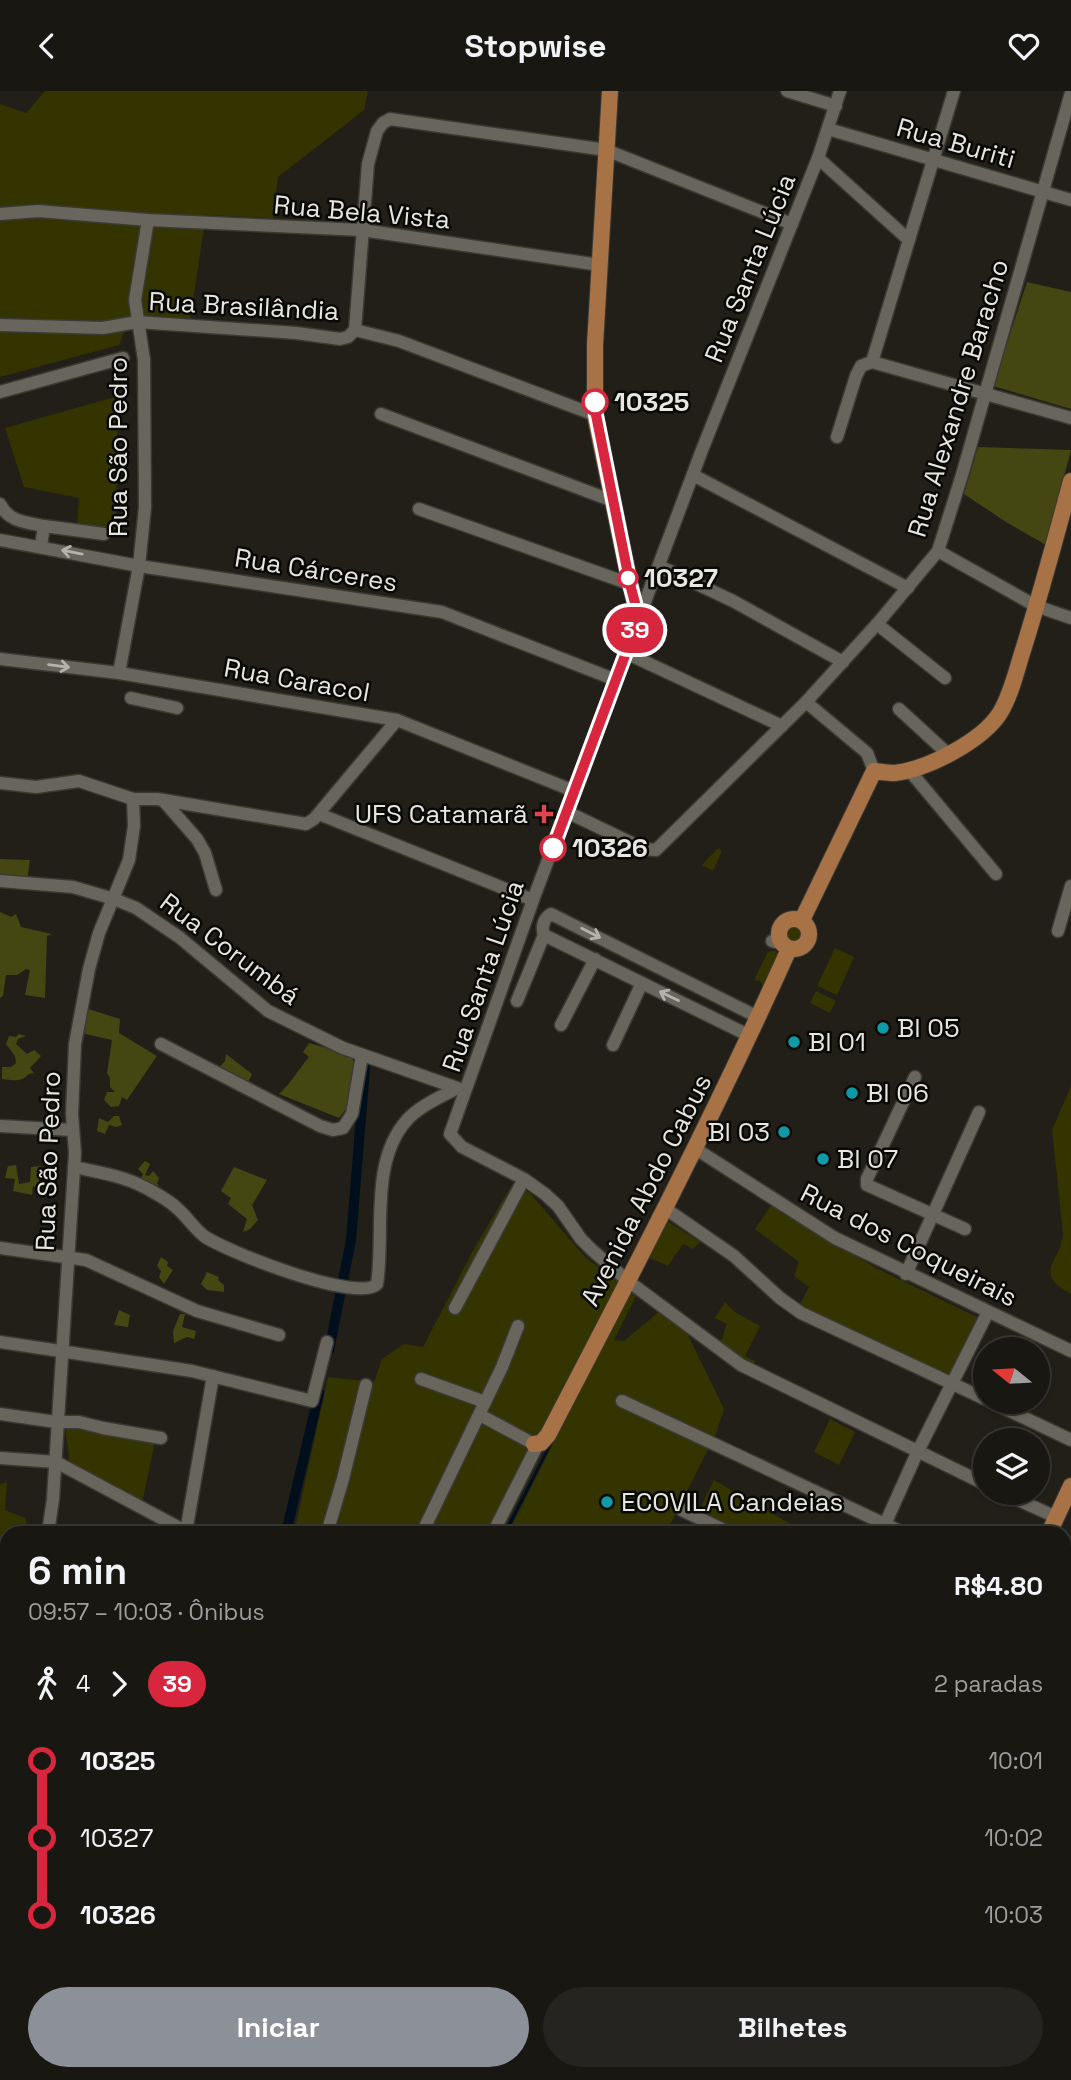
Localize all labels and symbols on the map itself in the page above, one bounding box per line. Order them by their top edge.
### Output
street label: Rua Buriti [893,110,1019,176]
street label: Rua Santa Lúcia [697,169,803,367]
street label: Rua Bela Vista [272,187,452,237]
street label: Rua Alexandre Baracho [900,255,1016,541]
street label: Rua Brasilândia [148,284,340,328]
street label: Rua São Pedro [101,357,135,537]
place label: 10325 [614,385,689,419]
marker: 10325 [582,389,608,415]
street label: Rua Cárceres [232,540,400,600]
one-way arrow [61,545,84,559]
place label: 10327 [644,561,718,595]
marker: 10327 [618,568,638,588]
line badge: 39 [604,607,666,653]
street label: Rua Caracol [221,650,373,710]
one-way arrow [48,660,70,673]
place label: UFS Catamarã [355,797,528,831]
marker: UFS Catamarã [534,804,554,824]
place label: 10326 [572,831,648,865]
marker: 10326 [540,835,566,861]
street label: Rua Santa Lúcia [434,876,532,1076]
street label: Rua Corumbá [153,885,307,1013]
one-way arrow [580,926,601,940]
one-way arrow [658,989,679,1002]
place label: Bl 05 [897,1011,959,1045]
marker: Bl 05 [875,1020,891,1036]
place label: Bl 01 [808,1025,866,1059]
marker: Bl 01 [786,1034,802,1050]
street label: Avenida Abdo Cabus [573,1068,719,1312]
street label: Rua São Pedro [28,1070,68,1252]
place label: Bl 06 [866,1076,929,1110]
marker: Bl 06 [844,1085,860,1101]
place label: Bl 03 [707,1115,770,1149]
marker: Bl 03 [776,1124,792,1140]
place label: Bl 07 [837,1142,898,1176]
marker: Bl 07 [815,1151,831,1167]
street label: Rua dos Coqueirais [795,1176,1023,1314]
north arrow [973,1337,1050,1414]
place label: ECOVILA Candeias [621,1485,843,1519]
marker: ECOVILA Candeias [599,1494,615,1510]

